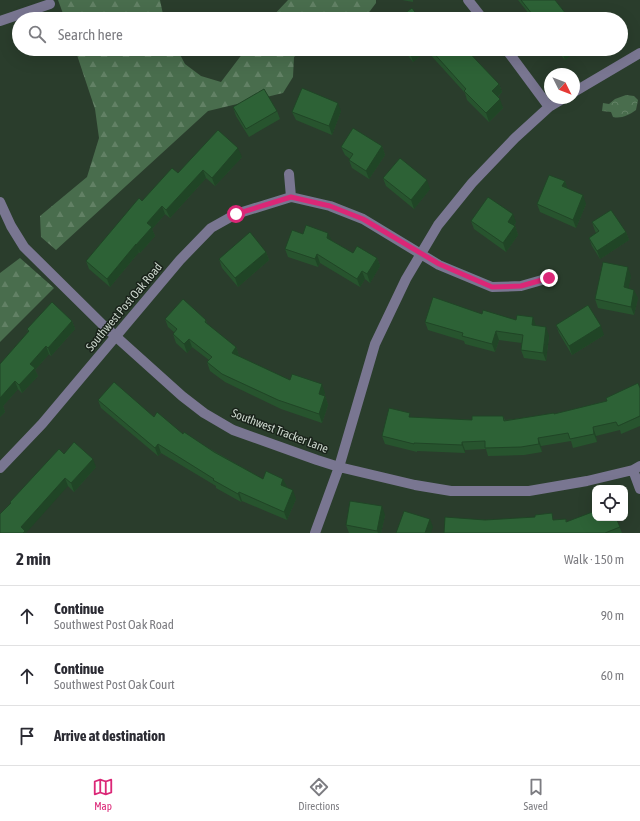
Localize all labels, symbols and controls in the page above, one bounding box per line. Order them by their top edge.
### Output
search box [12,12,628,56]
icon: search [26,23,48,45]
text: Search here [58,26,123,43]
north arrow [544,68,580,104]
route start [227,205,245,223]
street label: Southwest Post Oak Road [83,260,165,354]
route end [540,269,558,287]
street label: Southwest Tracker Lane [230,406,330,456]
map controls [592,485,628,521]
button: locate [592,485,628,521]
text: 2 min [16,549,51,569]
text: Walk · 150 m [564,552,624,567]
text: Continue [54,600,104,617]
icon: ahead [16,605,38,627]
text: 90 m [601,608,624,623]
text: Southwest Post Oak Road [54,617,174,632]
text: Continue [54,660,104,677]
icon: ahead [16,665,38,687]
text: 60 m [601,668,624,683]
text: Southwest Post Oak Court [54,677,175,692]
icon: arrive [16,725,38,747]
text: Arrive at destination [54,727,165,744]
tab: Map [92,776,114,812]
tab: Directions [298,776,339,812]
tab: Saved [524,776,548,812]

